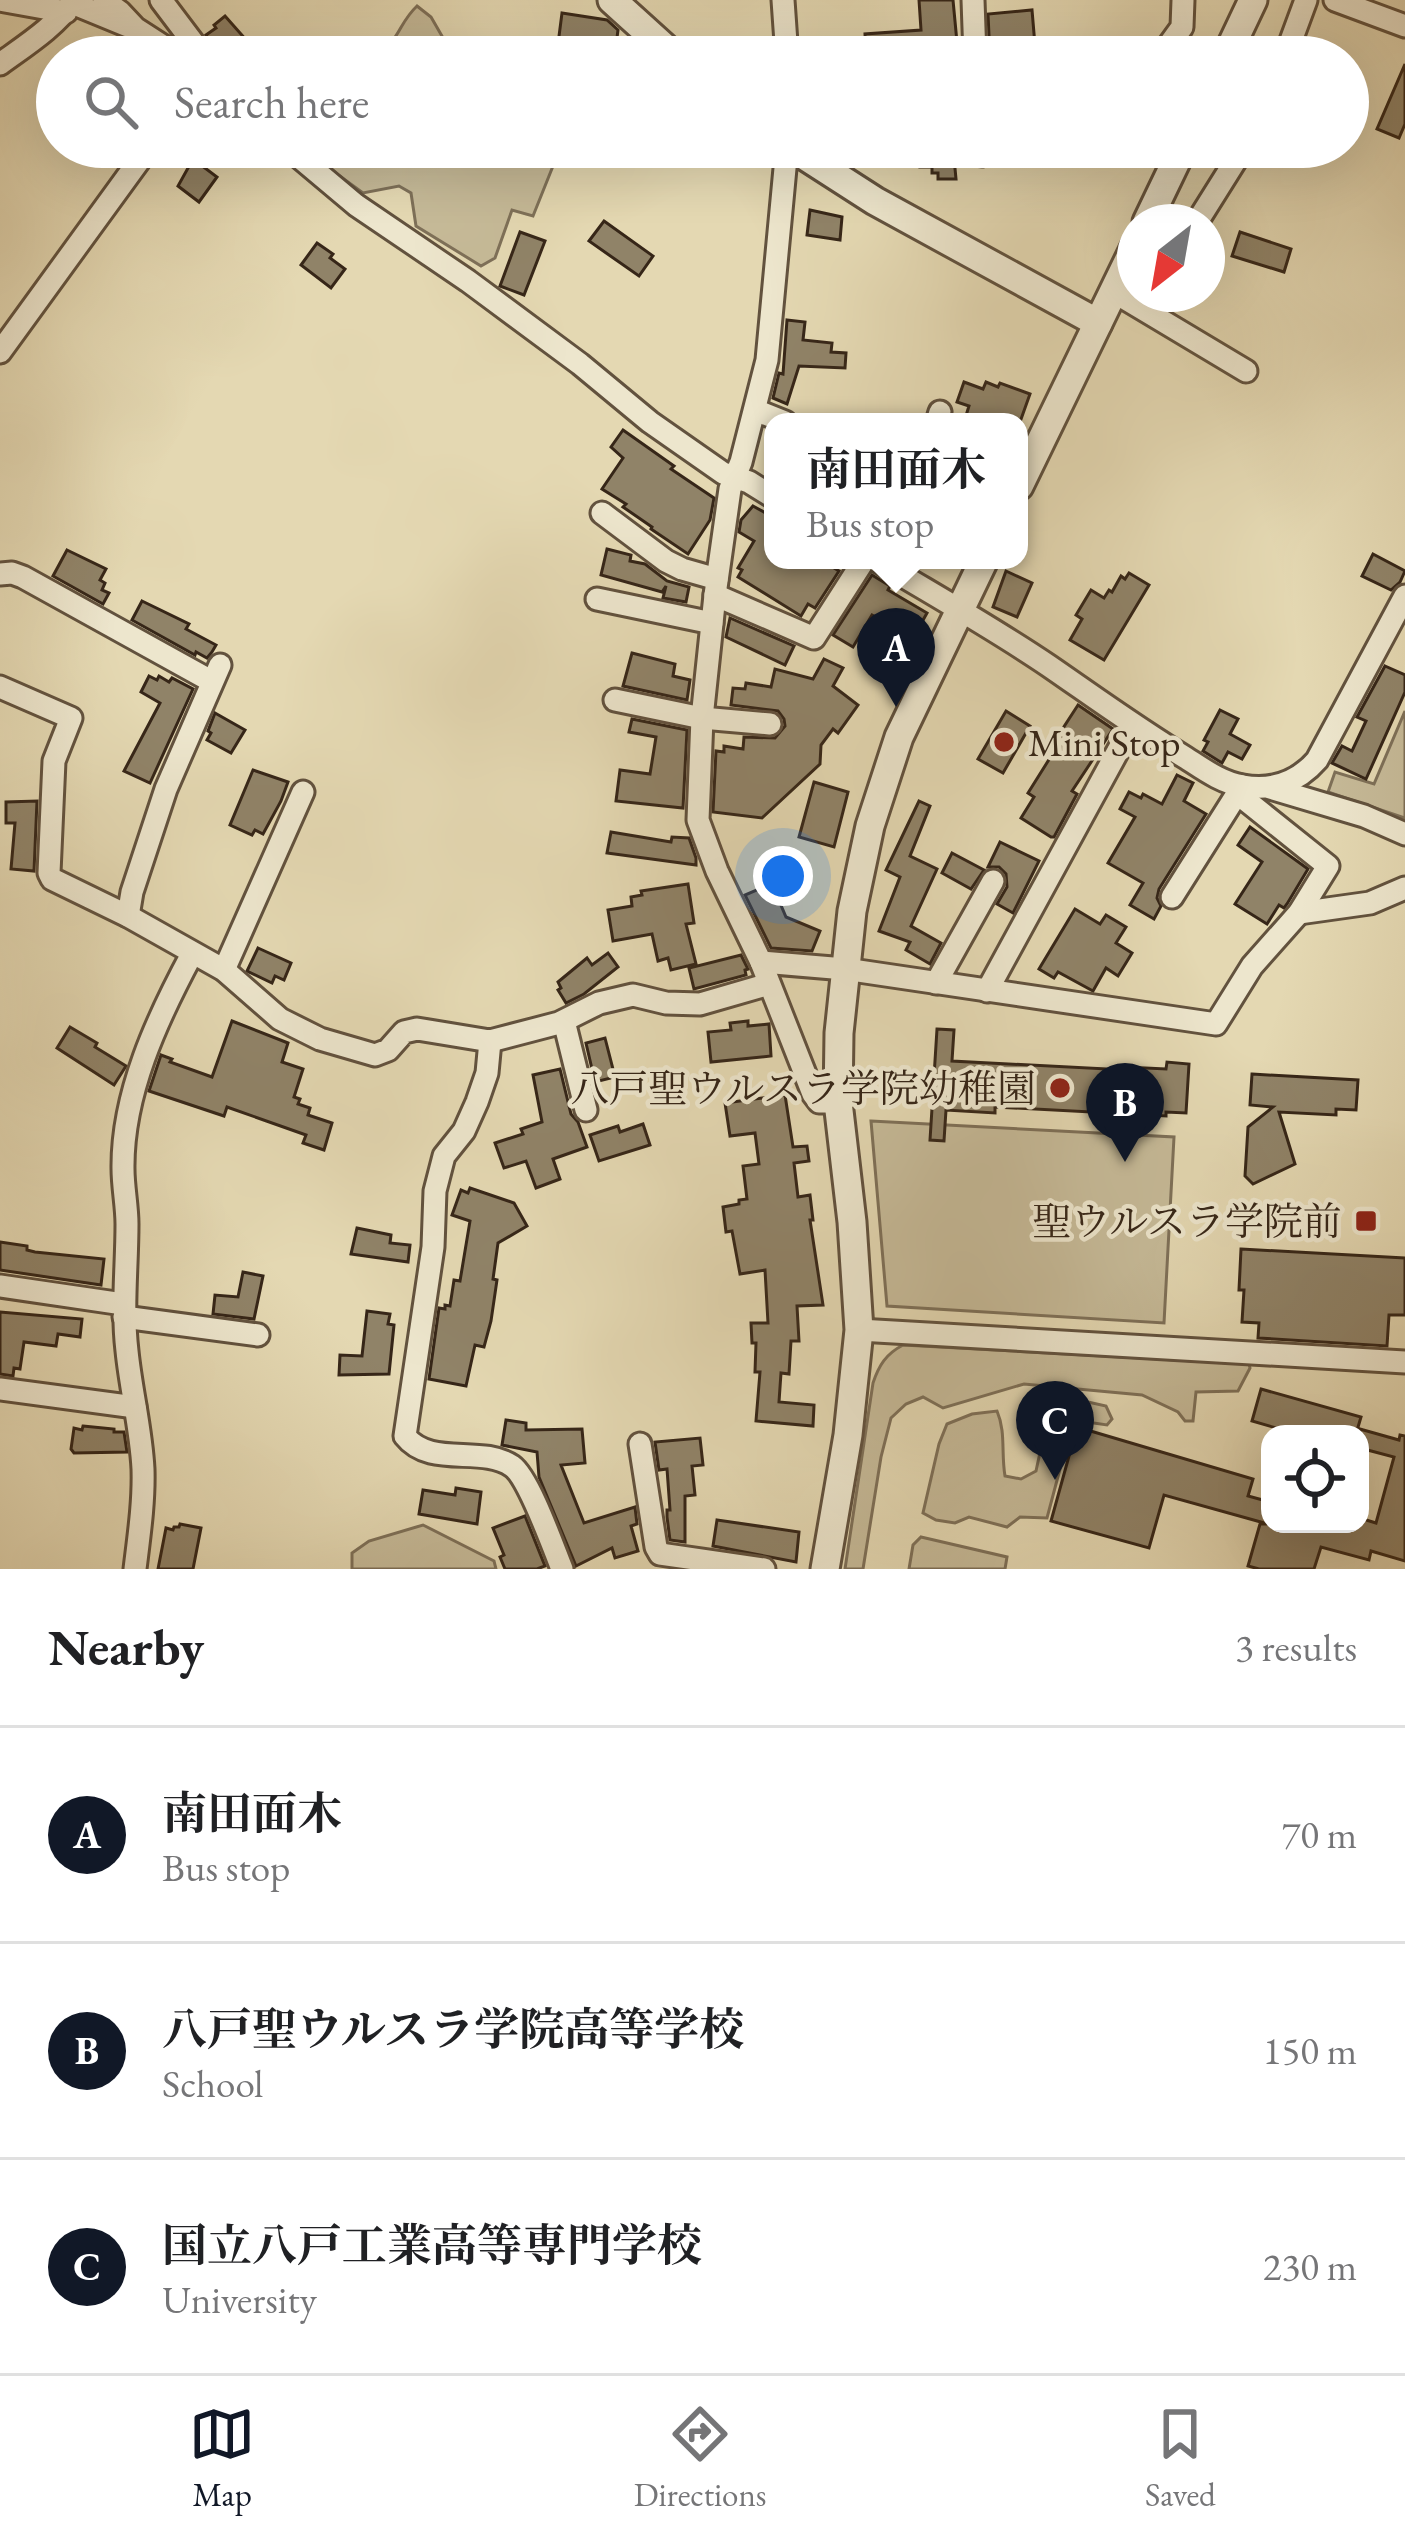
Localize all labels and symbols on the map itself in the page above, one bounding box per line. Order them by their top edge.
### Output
north arrow [1117,204,1225,312]
pin: A [857,608,935,707]
place label: Mini Stop [1028,717,1181,768]
marker: Mini Stop [991,729,1017,755]
your location [753,846,813,906]
place label: 八戸聖ウルスラ学院幼稚園 [570,1063,1036,1114]
pin: B [1086,1063,1164,1162]
marker: 八戸聖ウルスラ学院幼稚園 [1047,1075,1073,1101]
place label: 聖ウルスラ学院前 [1032,1196,1342,1247]
marker: 聖ウルスラ学院前 [1353,1208,1379,1234]
pin: C [1016,1381,1094,1480]

